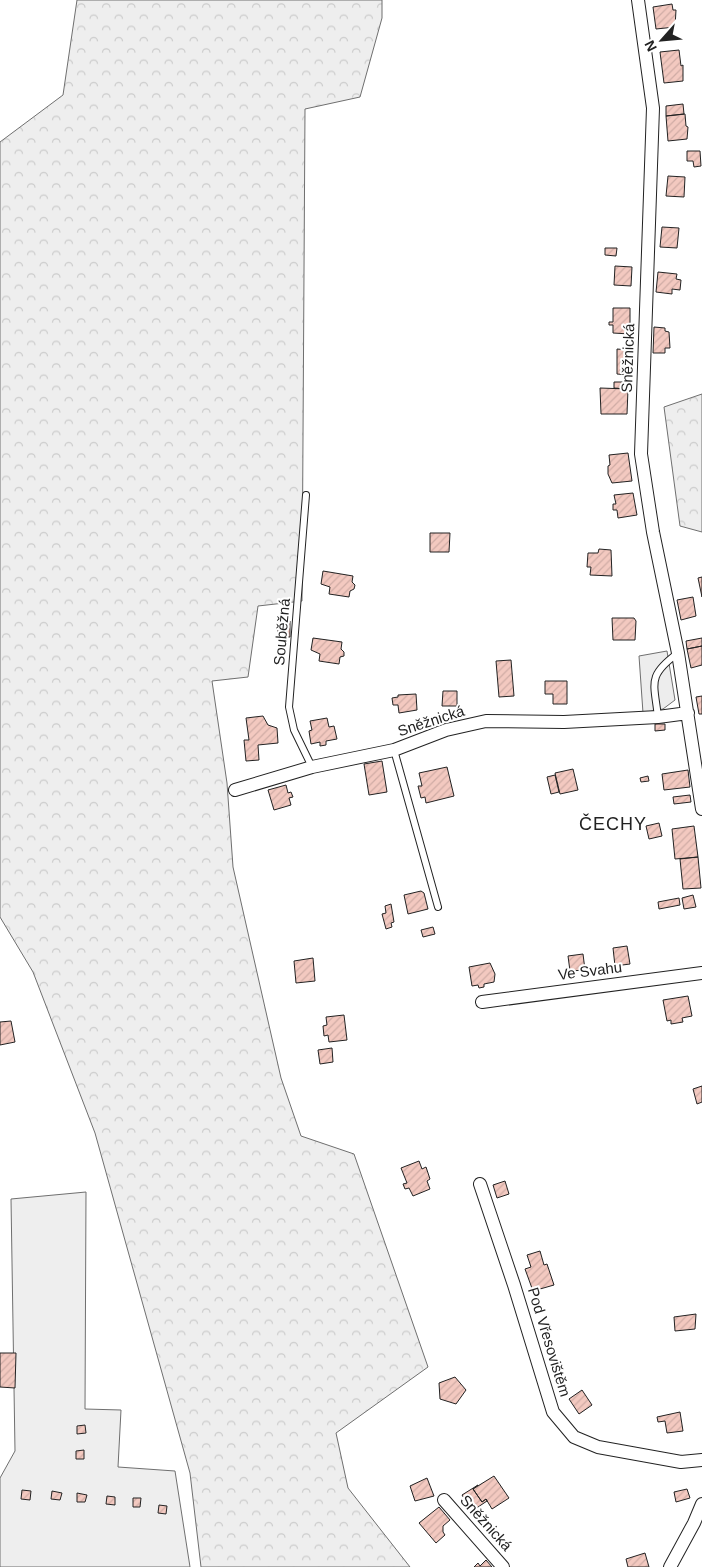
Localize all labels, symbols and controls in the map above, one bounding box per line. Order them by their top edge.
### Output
north arrow [637,15,687,65]
text: N [641,38,660,54]
street label: Sněžnická [618,322,637,393]
street label: Souběžná [270,597,293,666]
street label: Sněžnická [395,702,467,739]
district label: ČECHY [579,813,647,834]
street label: Ve Svahu [557,958,623,983]
street label: Pod Vřesovištěm [525,1285,574,1399]
street label: Sněžnická [457,1491,516,1555]

